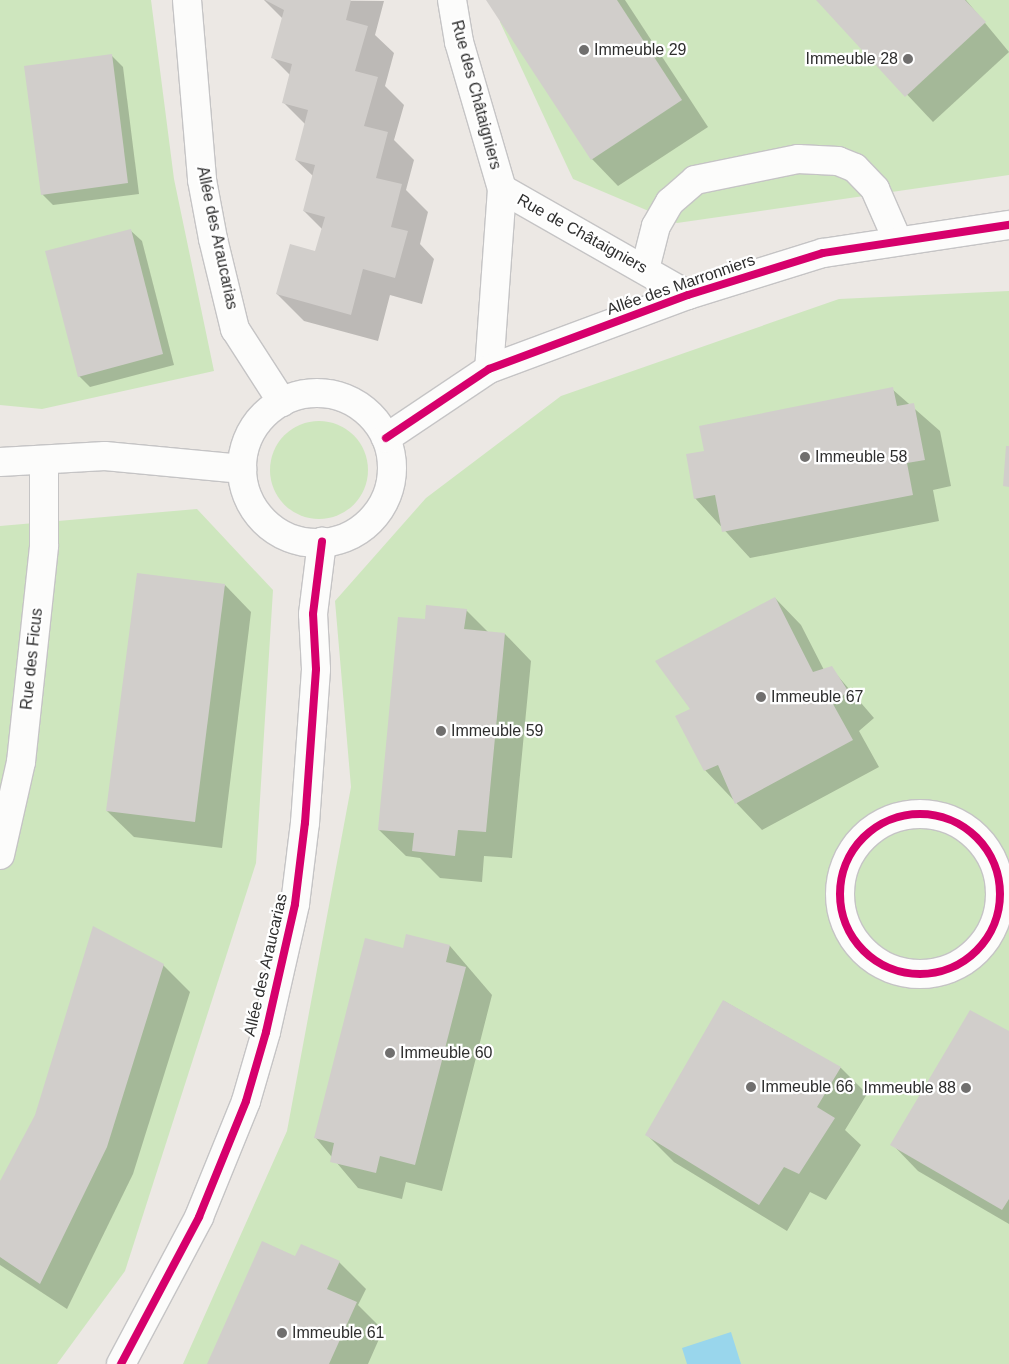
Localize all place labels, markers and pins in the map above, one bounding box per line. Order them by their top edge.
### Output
place label: Immeuble 29 [594,40,686,60]
marker: Immeuble 29 [578,44,590,56]
place label: Immeuble 28 [806,49,898,69]
marker: Immeuble 28 [902,53,914,65]
place label: Immeuble 58 [815,447,907,467]
marker: Immeuble 58 [799,451,811,463]
place label: Immeuble 67 [771,687,863,707]
marker: Immeuble 67 [755,691,767,703]
place label: Immeuble 59 [451,721,543,741]
marker: Immeuble 59 [435,725,447,737]
place label: Immeuble 60 [400,1043,492,1063]
marker: Immeuble 60 [384,1047,396,1059]
place label: Immeuble 66 [761,1077,853,1097]
place label: Immeuble 88 [864,1078,956,1098]
marker: Immeuble 66 [745,1081,757,1093]
marker: Immeuble 88 [960,1082,972,1094]
place label: Immeuble 61 [292,1323,384,1343]
marker: Immeuble 61 [276,1327,288,1339]

